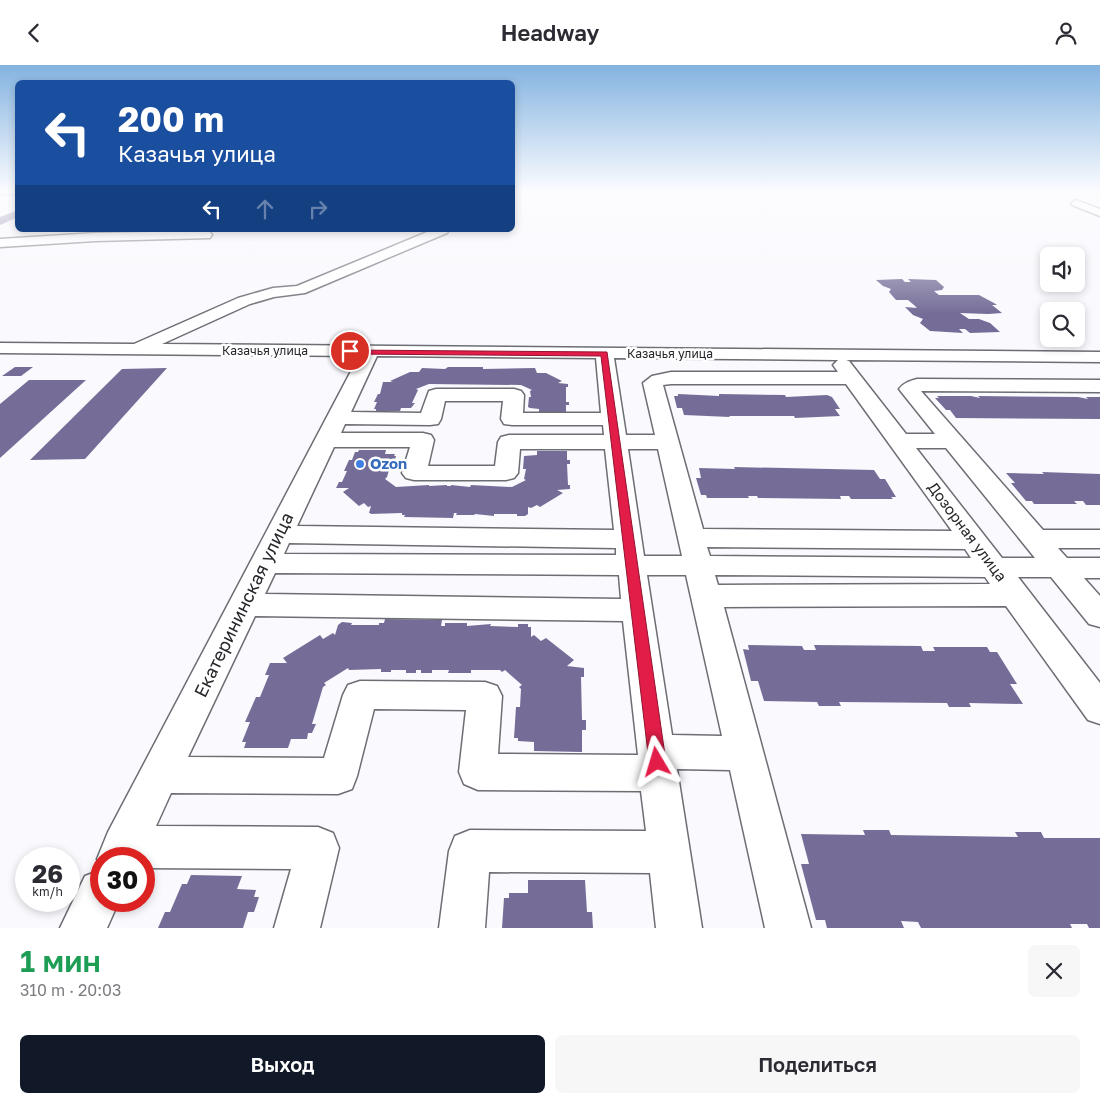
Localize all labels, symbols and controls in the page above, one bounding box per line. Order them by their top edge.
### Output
icon: back [20,19,48,47]
text: Headway [501,19,599,46]
icon: person [1052,19,1080,47]
text: 200 m [118,98,224,140]
icon: left [35,100,100,165]
text: Казачья улица [118,140,276,167]
icon: left [198,195,226,223]
icon: ahead [251,195,279,223]
icon: right [304,195,332,223]
map controls [1040,247,1085,347]
button: sound [1040,247,1085,292]
button: search [1040,302,1085,347]
pin [329,330,371,372]
icon: arrive [336,337,364,365]
street label: Казачья улица [222,343,308,358]
street label: Казачья улица [627,346,713,361]
place label: Ozon [370,454,407,472]
marker: Ozon [354,458,366,470]
street label: Дозорная улица [925,478,1011,585]
street label: Екатерининская улица [189,509,297,701]
position arrow [630,735,682,787]
speed limit sign: 30 [90,847,155,912]
text: 26 [32,858,63,889]
text: km/h [32,884,63,899]
text: 1 мин [20,943,101,979]
button: close [1028,945,1080,997]
text: 310 m · 20:03 [20,980,121,1000]
button: Выход [20,1035,545,1093]
button: Поделиться [555,1035,1080,1093]

